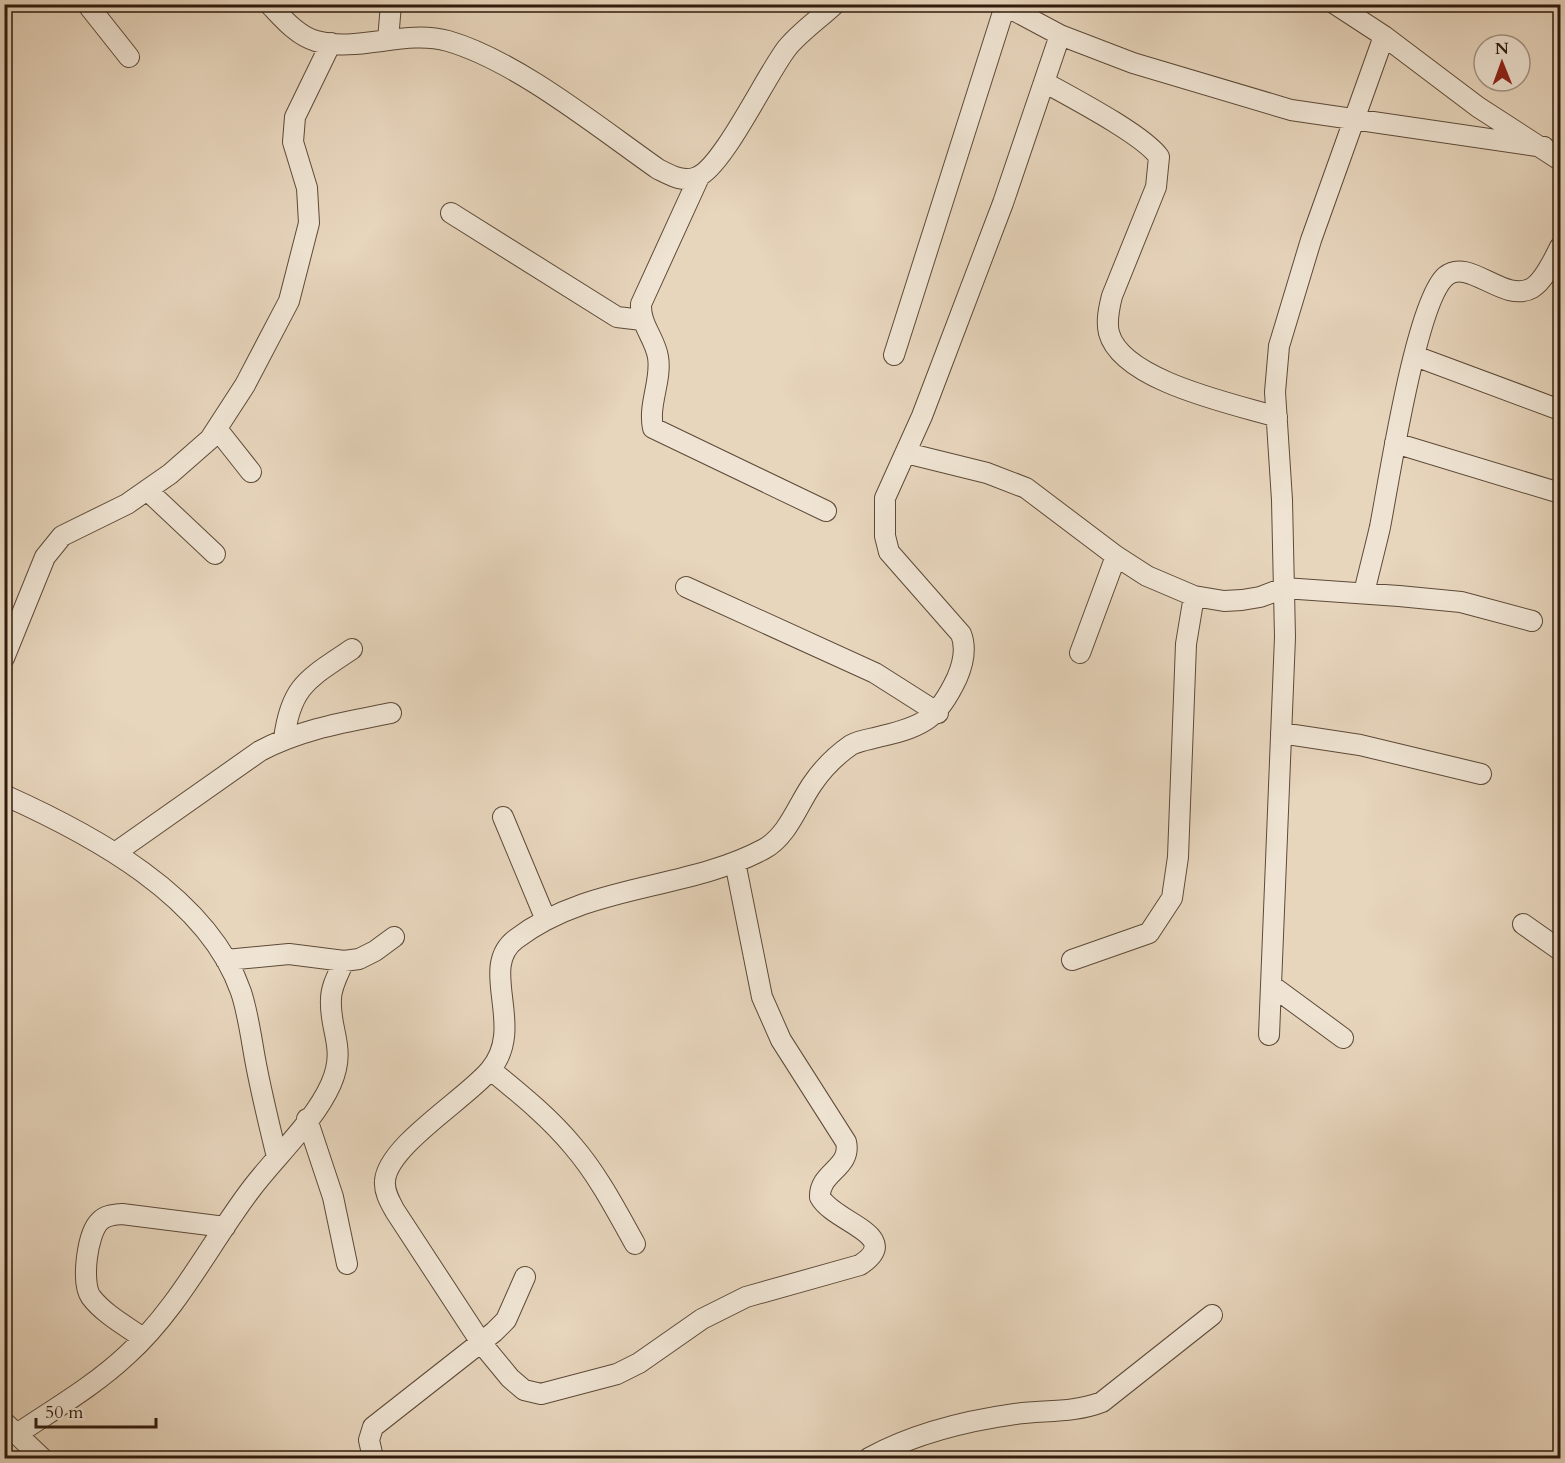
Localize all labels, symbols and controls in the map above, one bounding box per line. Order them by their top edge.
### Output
north arrow [1472,33,1532,93]
text: N [1495,38,1509,60]
scale bar [36,1391,156,1429]
text: 50 m [45,1400,84,1425]

